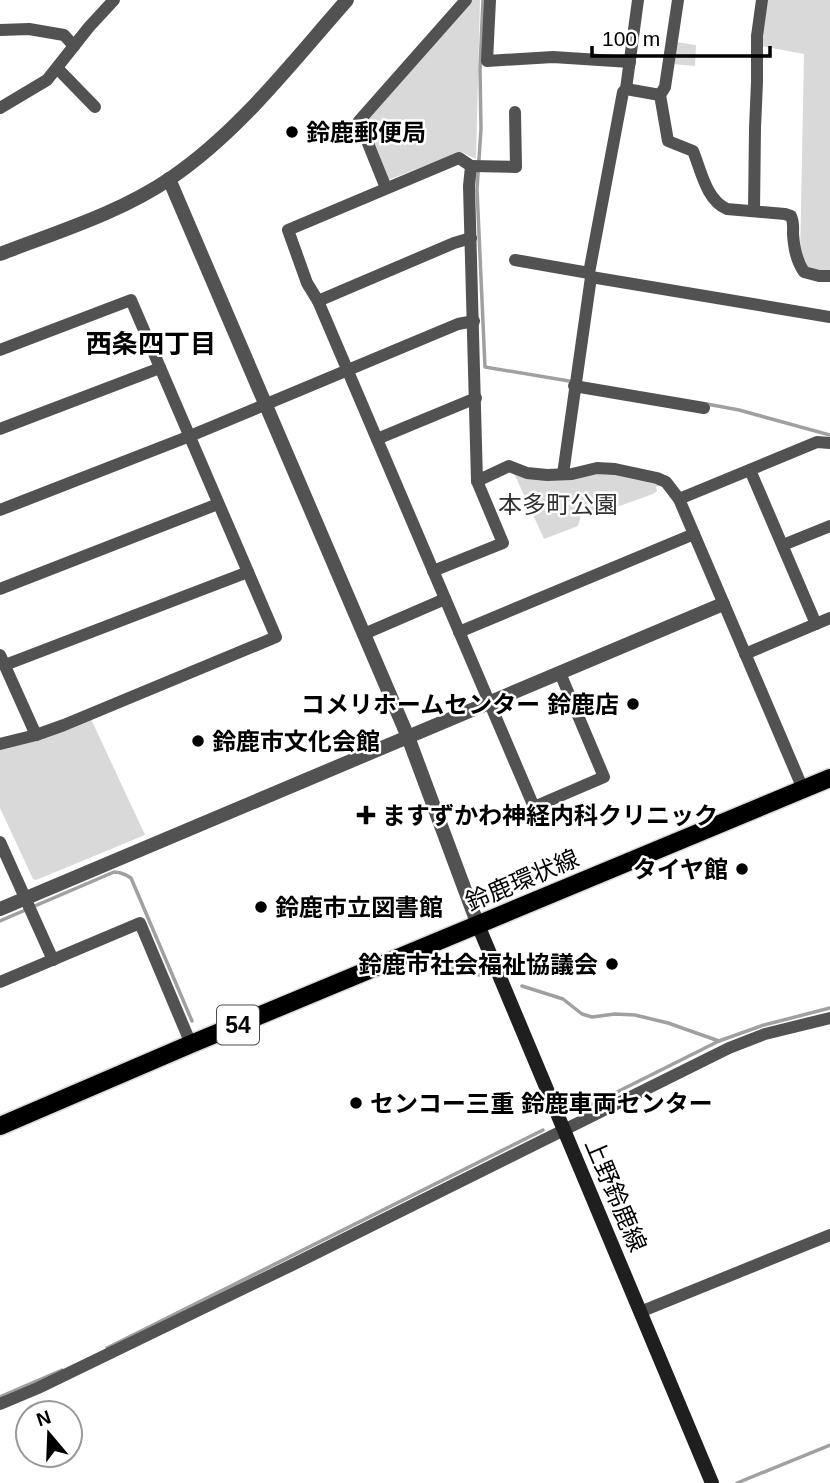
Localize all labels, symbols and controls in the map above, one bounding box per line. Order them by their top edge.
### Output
scale bar [592,14,770,58]
text: 100 m [602,27,660,50]
place label: 鈴鹿郵便局 [306,119,426,146]
marker: 鈴鹿郵便局 [284,124,300,140]
district label: 西条四丁目 [86,329,216,359]
park label: 本多町公園 [498,491,618,518]
place label: コメリホームセンター 鈴鹿店 [301,691,619,718]
marker: コメリホームセンター 鈴鹿店 [625,696,641,712]
place label: 鈴鹿市文化会館 [212,728,380,755]
marker: 鈴鹿市文化会館 [190,733,206,749]
place label: ますずかわ神経内科クリニック [382,802,718,829]
marker: ますずかわ神経内科クリニック [356,805,376,825]
street label: 鈴鹿環状線 [461,844,583,916]
place label: タイヤ館 [633,856,728,883]
marker: タイヤ館 [734,861,750,877]
place label: 鈴鹿市立図書館 [275,894,443,921]
marker: 鈴鹿市立図書館 [253,899,269,915]
place label: 鈴鹿市社会福祉協議会 [358,951,598,978]
marker: 鈴鹿市社会福祉協議会 [604,956,620,972]
road number: 54 [217,1006,259,1044]
place label: センコー三重 鈴鹿車両センター [370,1090,713,1117]
marker: センコー三重 鈴鹿車両センター [348,1095,364,1111]
street label: 上野鈴鹿線 [580,1134,652,1256]
north arrow [14,1399,84,1469]
text: N [34,1406,54,1431]

